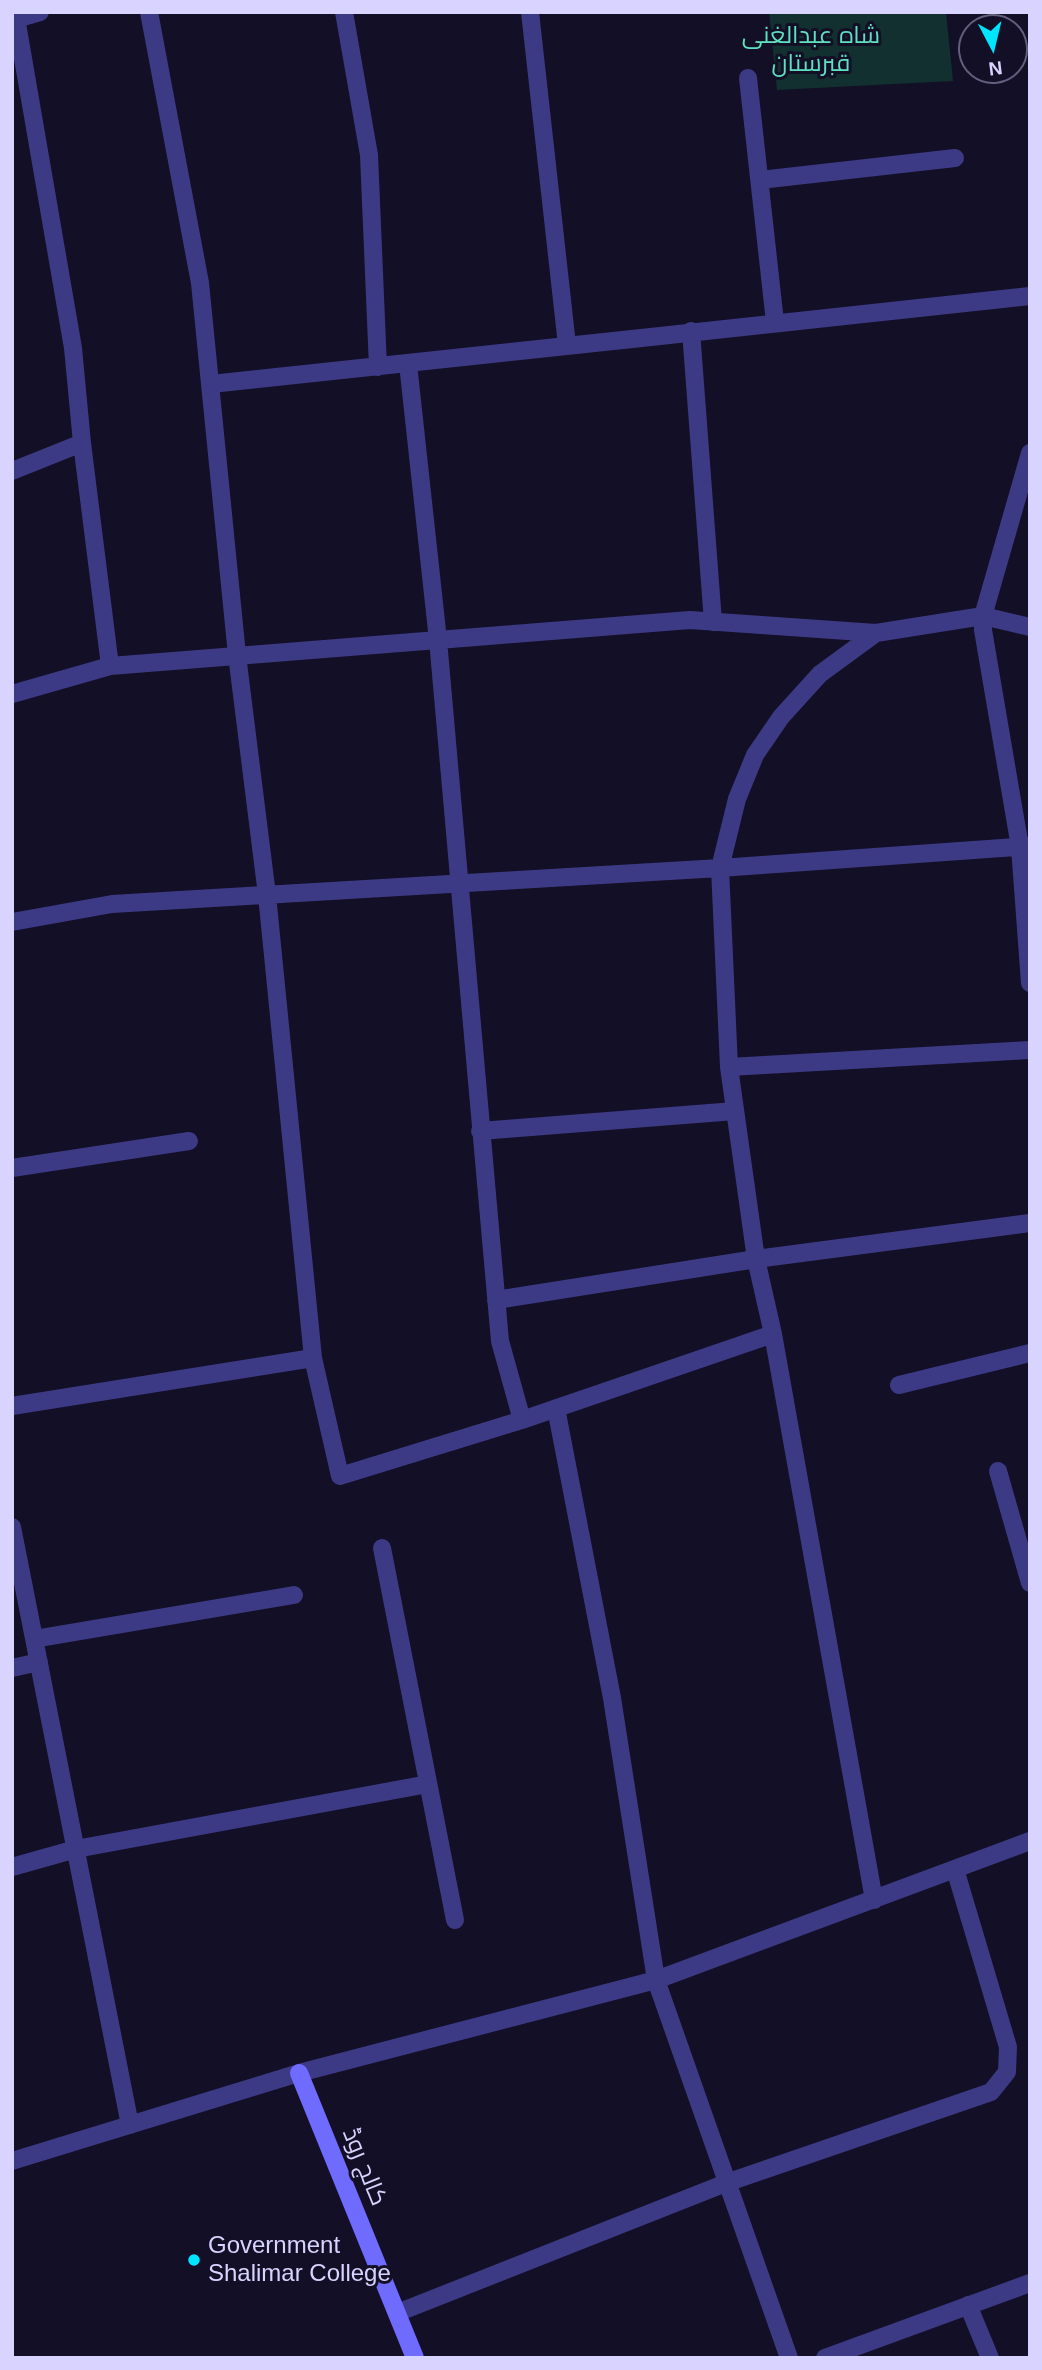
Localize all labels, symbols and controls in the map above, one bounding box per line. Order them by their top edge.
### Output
north arrow [958,14,1028,84]
park label: شاہ عبدالغنی قبرستان [742,22,880,78]
text: N [987,57,1003,80]
street label: کالج روڈ [335,2124,393,2210]
place label: Government Shalimar College [208,2232,391,2288]
marker: Government Shalimar College [186,2252,202,2268]

